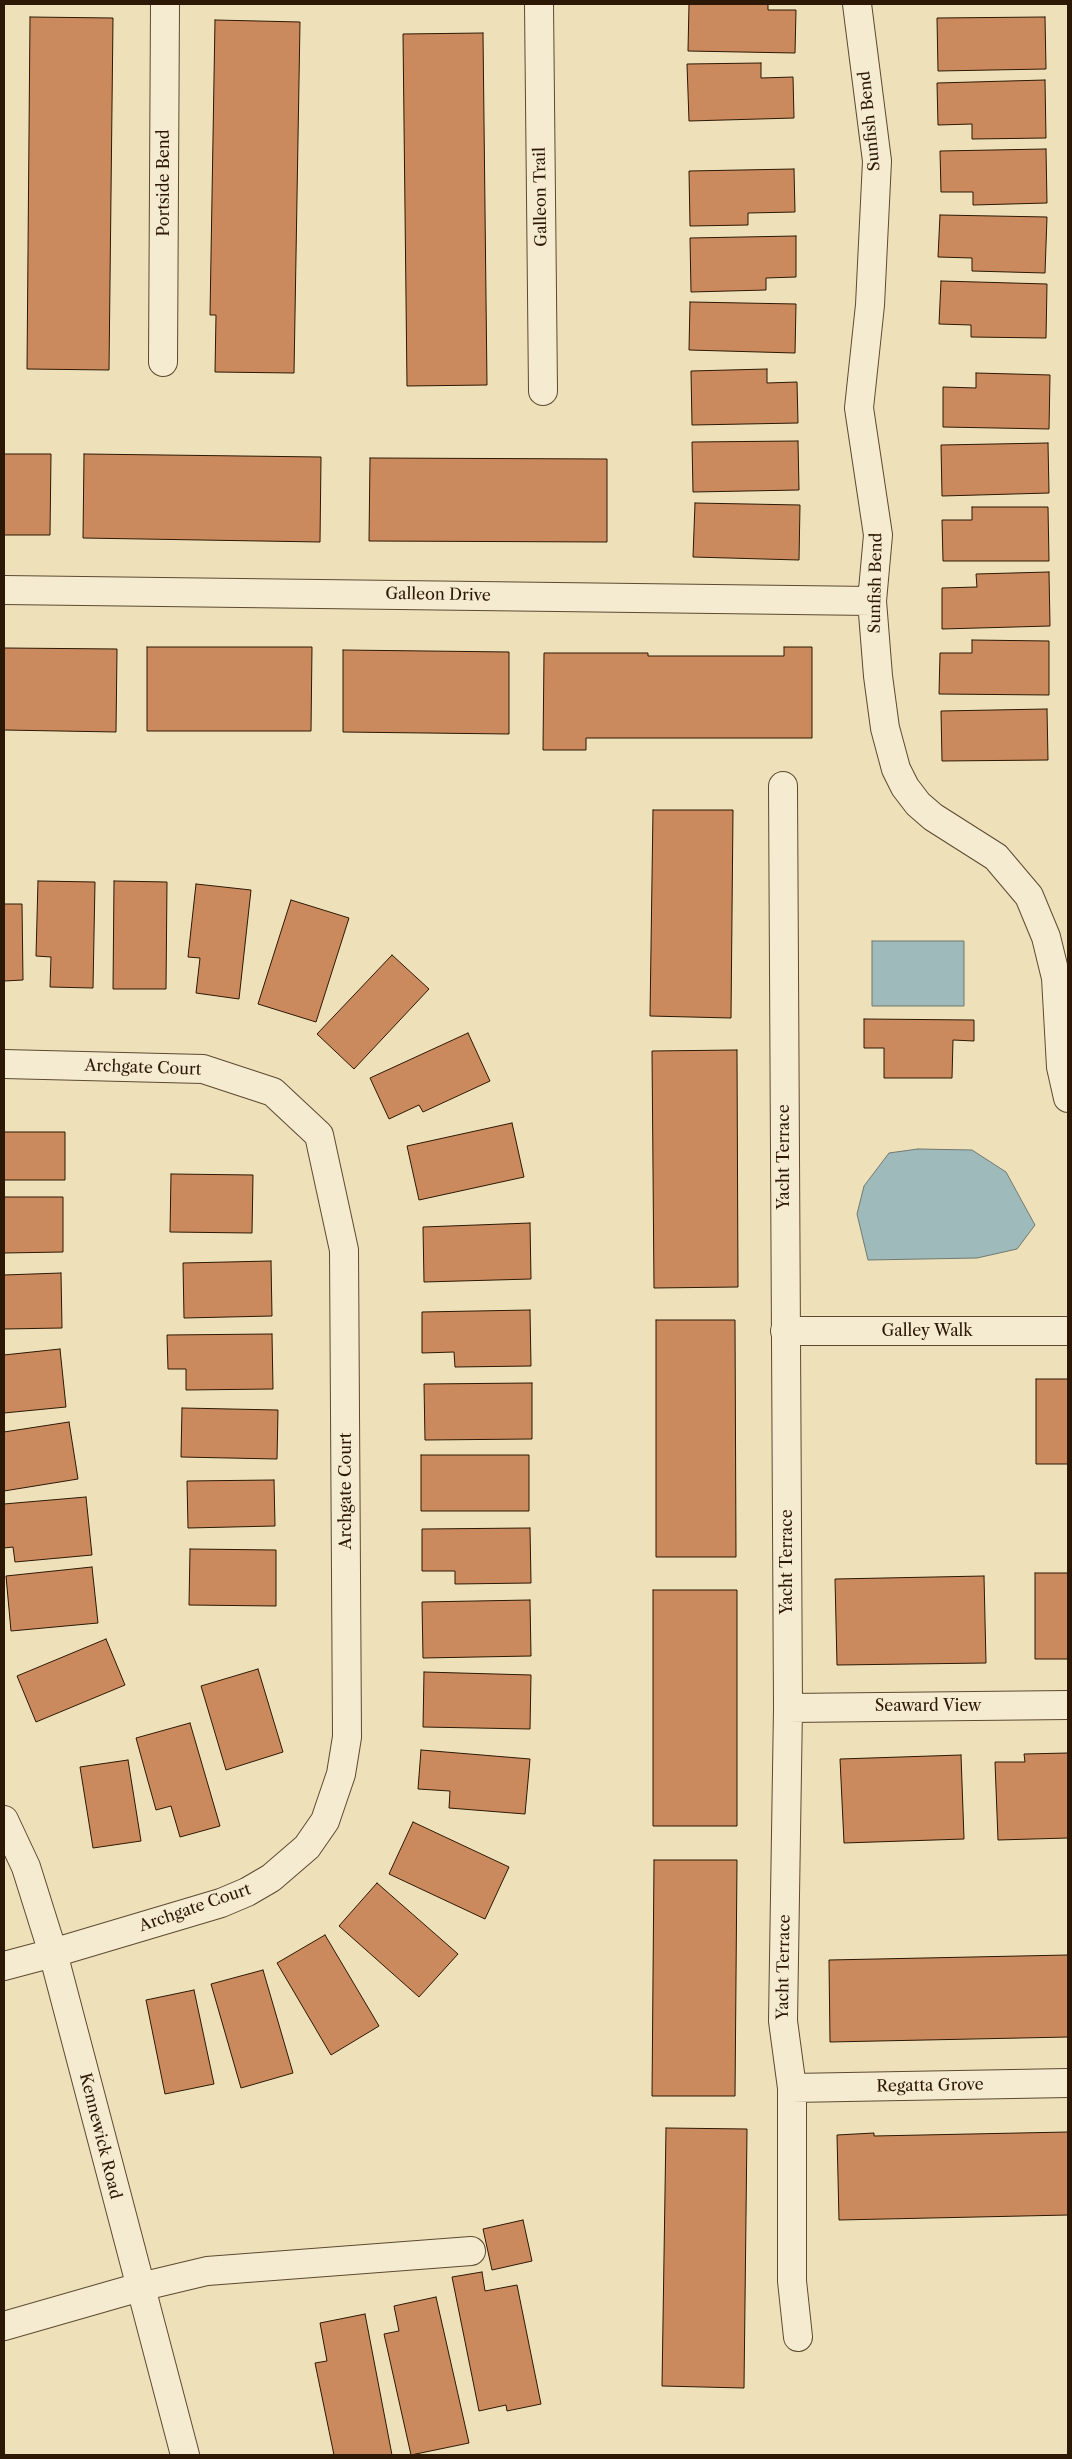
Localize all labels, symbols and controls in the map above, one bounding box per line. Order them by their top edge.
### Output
street label: Sunfish Bend [855,70,885,172]
street label: Portside Bend [154,129,174,237]
street label: Galleon Trail [531,147,551,247]
street label: Sunfish Bend [866,532,886,634]
street label: Galleon Drive [385,584,491,606]
street label: Archgate Court [84,1056,202,1080]
street label: Yacht Terrace [774,1104,794,1210]
street label: Galley Walk [881,1321,973,1341]
street label: Archgate Court [336,1433,356,1549]
street label: Yacht Terrace [777,1509,797,1615]
street label: Seaward View [875,1696,981,1716]
street label: Archgate Court [137,1880,253,1936]
street label: Yacht Terrace [773,1914,795,2020]
street label: Kennewick Road [75,2071,125,2201]
street label: Regatta Grove [876,2075,984,2097]

